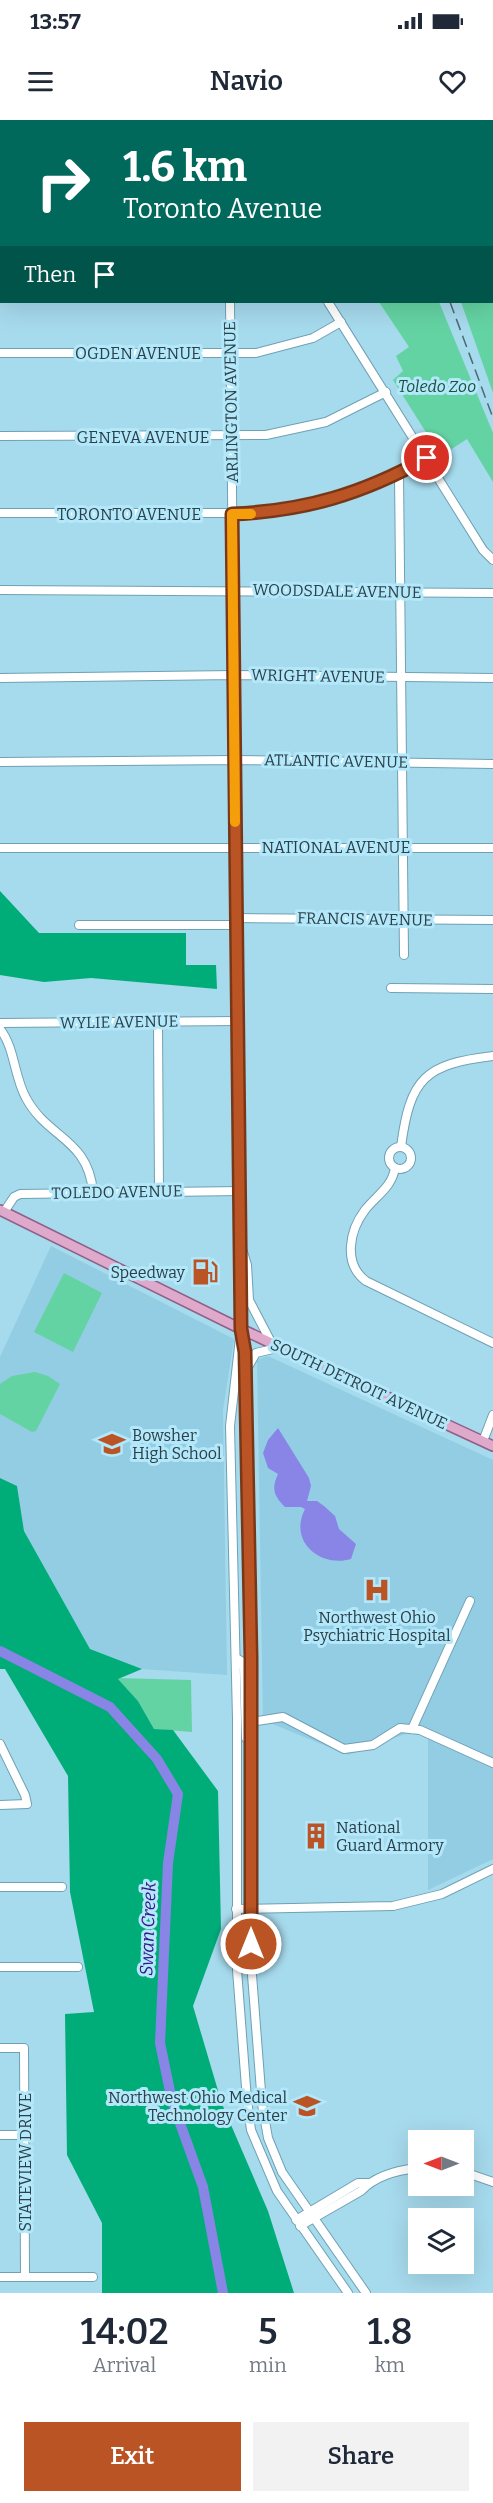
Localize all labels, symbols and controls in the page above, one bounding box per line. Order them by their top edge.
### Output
text: 13:57 [30,8,81,35]
icon: menu [24,65,57,98]
text: Navio [210,65,283,97]
icon: heart [436,65,469,98]
text: 1.6 km [123,142,247,192]
icon: right [24,144,102,222]
text: Toronto Avenue [123,193,322,225]
icon: arrive [88,258,121,291]
text: Then [24,261,76,288]
street label: ARLINGTON AVENUE [220,321,242,483]
street label: OGDEN AVENUE [75,344,201,363]
park label: Toledo Zoo [398,377,476,396]
street label: GENEVA AVENUE [77,428,209,447]
pin [401,432,452,483]
icon: arrive [410,441,443,474]
street label: TORONTO AVENUE [57,505,201,524]
street label: WOODSDALE AVENUE [252,580,422,602]
street label: WRIGHT AVENUE [251,665,385,687]
street label: ATLANTIC AVENUE [264,750,408,772]
street label: NATIONAL AVENUE [262,838,410,857]
street label: FRANCIS AVENUE [297,908,433,930]
street label: WYLIE AVENUE [59,1011,179,1033]
street label: TOLEDO AVENUE [51,1181,183,1203]
fuel station icon: Speedway [190,1257,220,1287]
place label: Speedway [110,1263,186,1282]
street label: SOUTH DETROIT AVENUE [268,1335,450,1433]
place label: Bowsher High School [132,1426,222,1463]
school or university icon: Bowsher High School [97,1429,127,1459]
hospital icon: Northwest Ohio Psychiatric Hospital [362,1575,392,1605]
place label: Northwest Ohio Psychiatric Hospital [303,1608,451,1645]
place label: National Guard Armory [336,1818,444,1855]
building icon: National Guard Armory [301,1821,331,1851]
water label: Swan Creek [135,1882,161,1976]
position arrow [219,1912,283,1976]
place label: Northwest Ohio Medical Technology Center [108,2088,287,2125]
school or university icon: Northwest Ohio Medical Technology Center [292,2091,322,2121]
street label: STATEVIEW DRIVE [16,2093,35,2231]
north arrow [408,2130,474,2196]
map controls [408,2130,474,2274]
button: layers [408,2208,474,2274]
text: 14:02 [81,2310,169,2354]
text: 5 [258,2310,278,2354]
text: 1.8 [367,2310,412,2354]
text: Arrival [93,2353,156,2377]
text: min [249,2353,287,2377]
text: km [375,2353,405,2377]
button: Exit [24,2422,241,2491]
button: Share [253,2422,469,2491]

